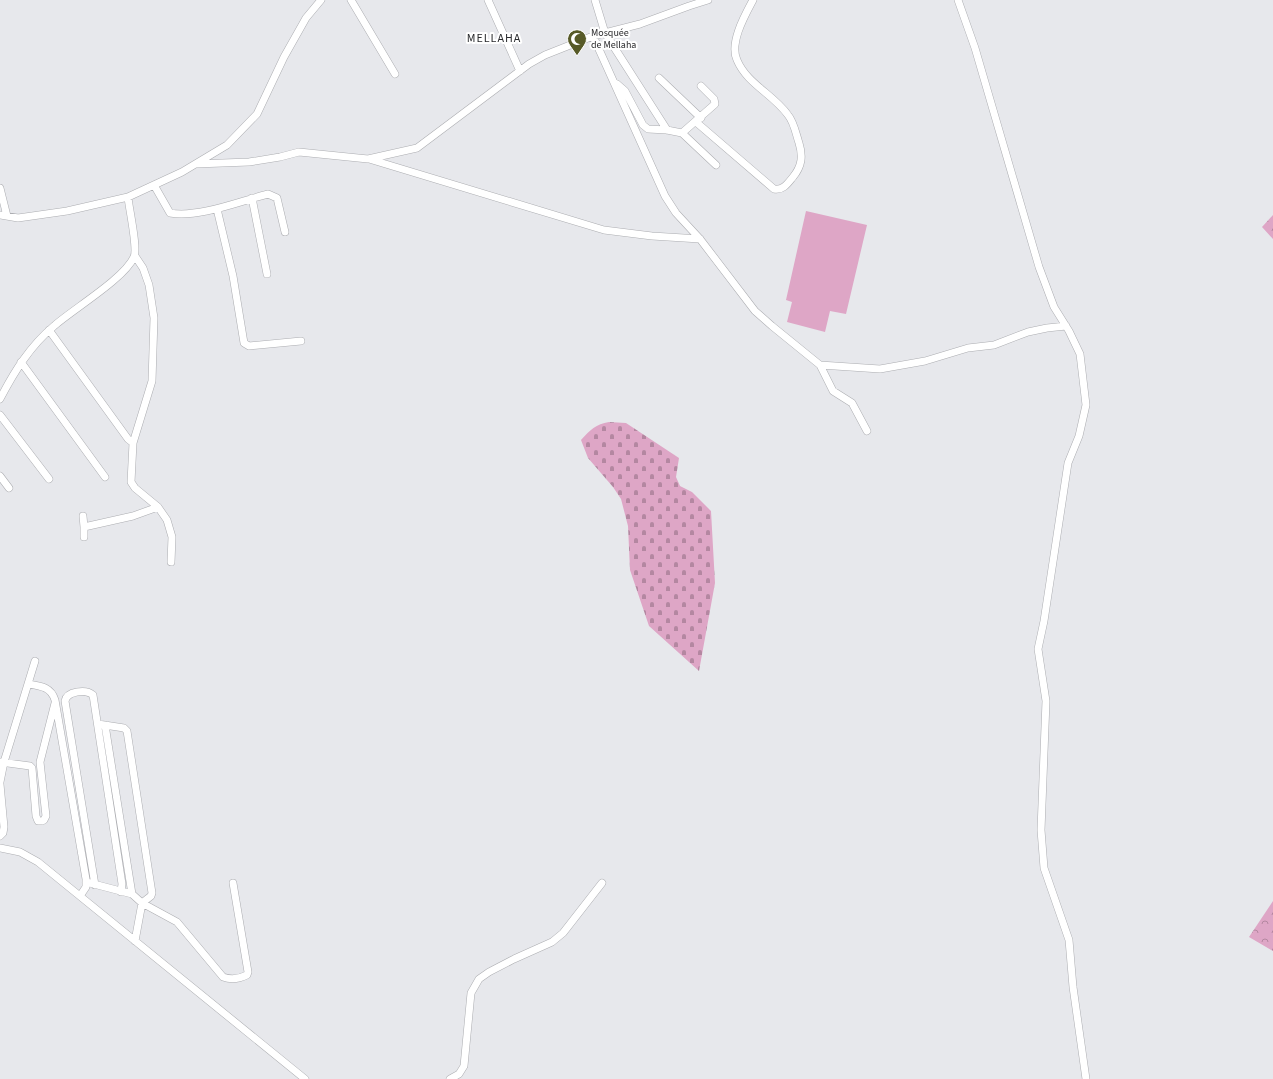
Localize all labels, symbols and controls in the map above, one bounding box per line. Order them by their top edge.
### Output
place label: Mosquée de Mellaha [591,26,636,52]
mosque icon: Mosquée de Mellaha [566,28,588,56]
district label: MELLAHA [467,30,521,47]

